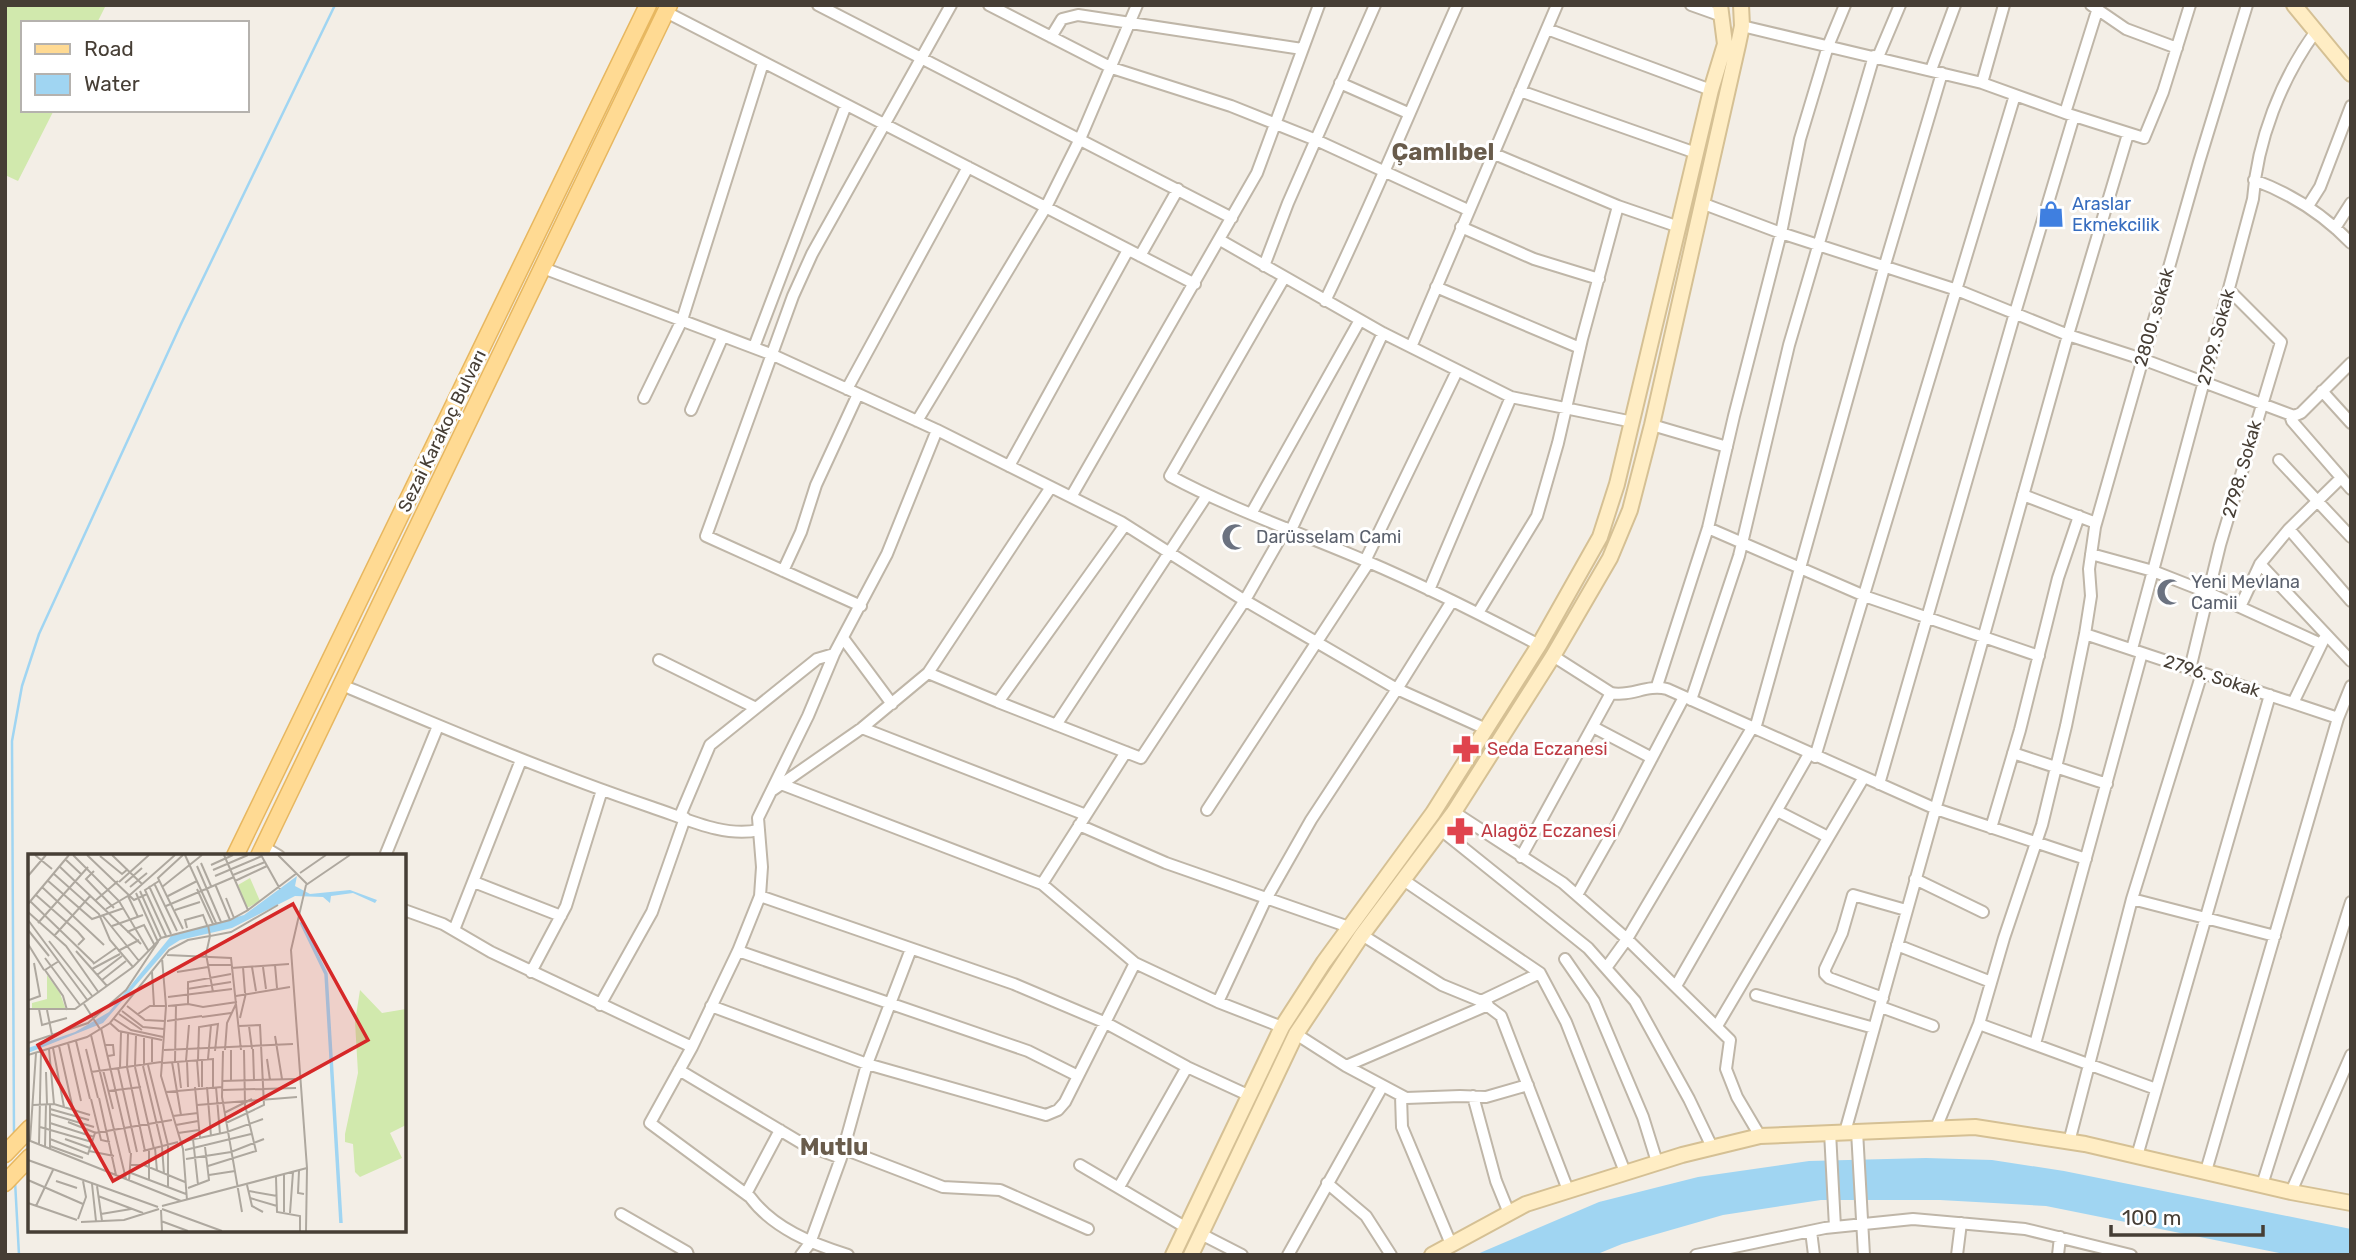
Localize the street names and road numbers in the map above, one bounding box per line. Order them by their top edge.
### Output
street label: 2800. sokak [2129,265,2179,369]
street label: 2799. Sokak [2193,286,2240,388]
street label: Sezai Karakoç Bulvarı [393,346,491,516]
street label: 2798. Sokak [2218,417,2267,520]
street label: 2796. Sokak [2161,650,2264,702]

